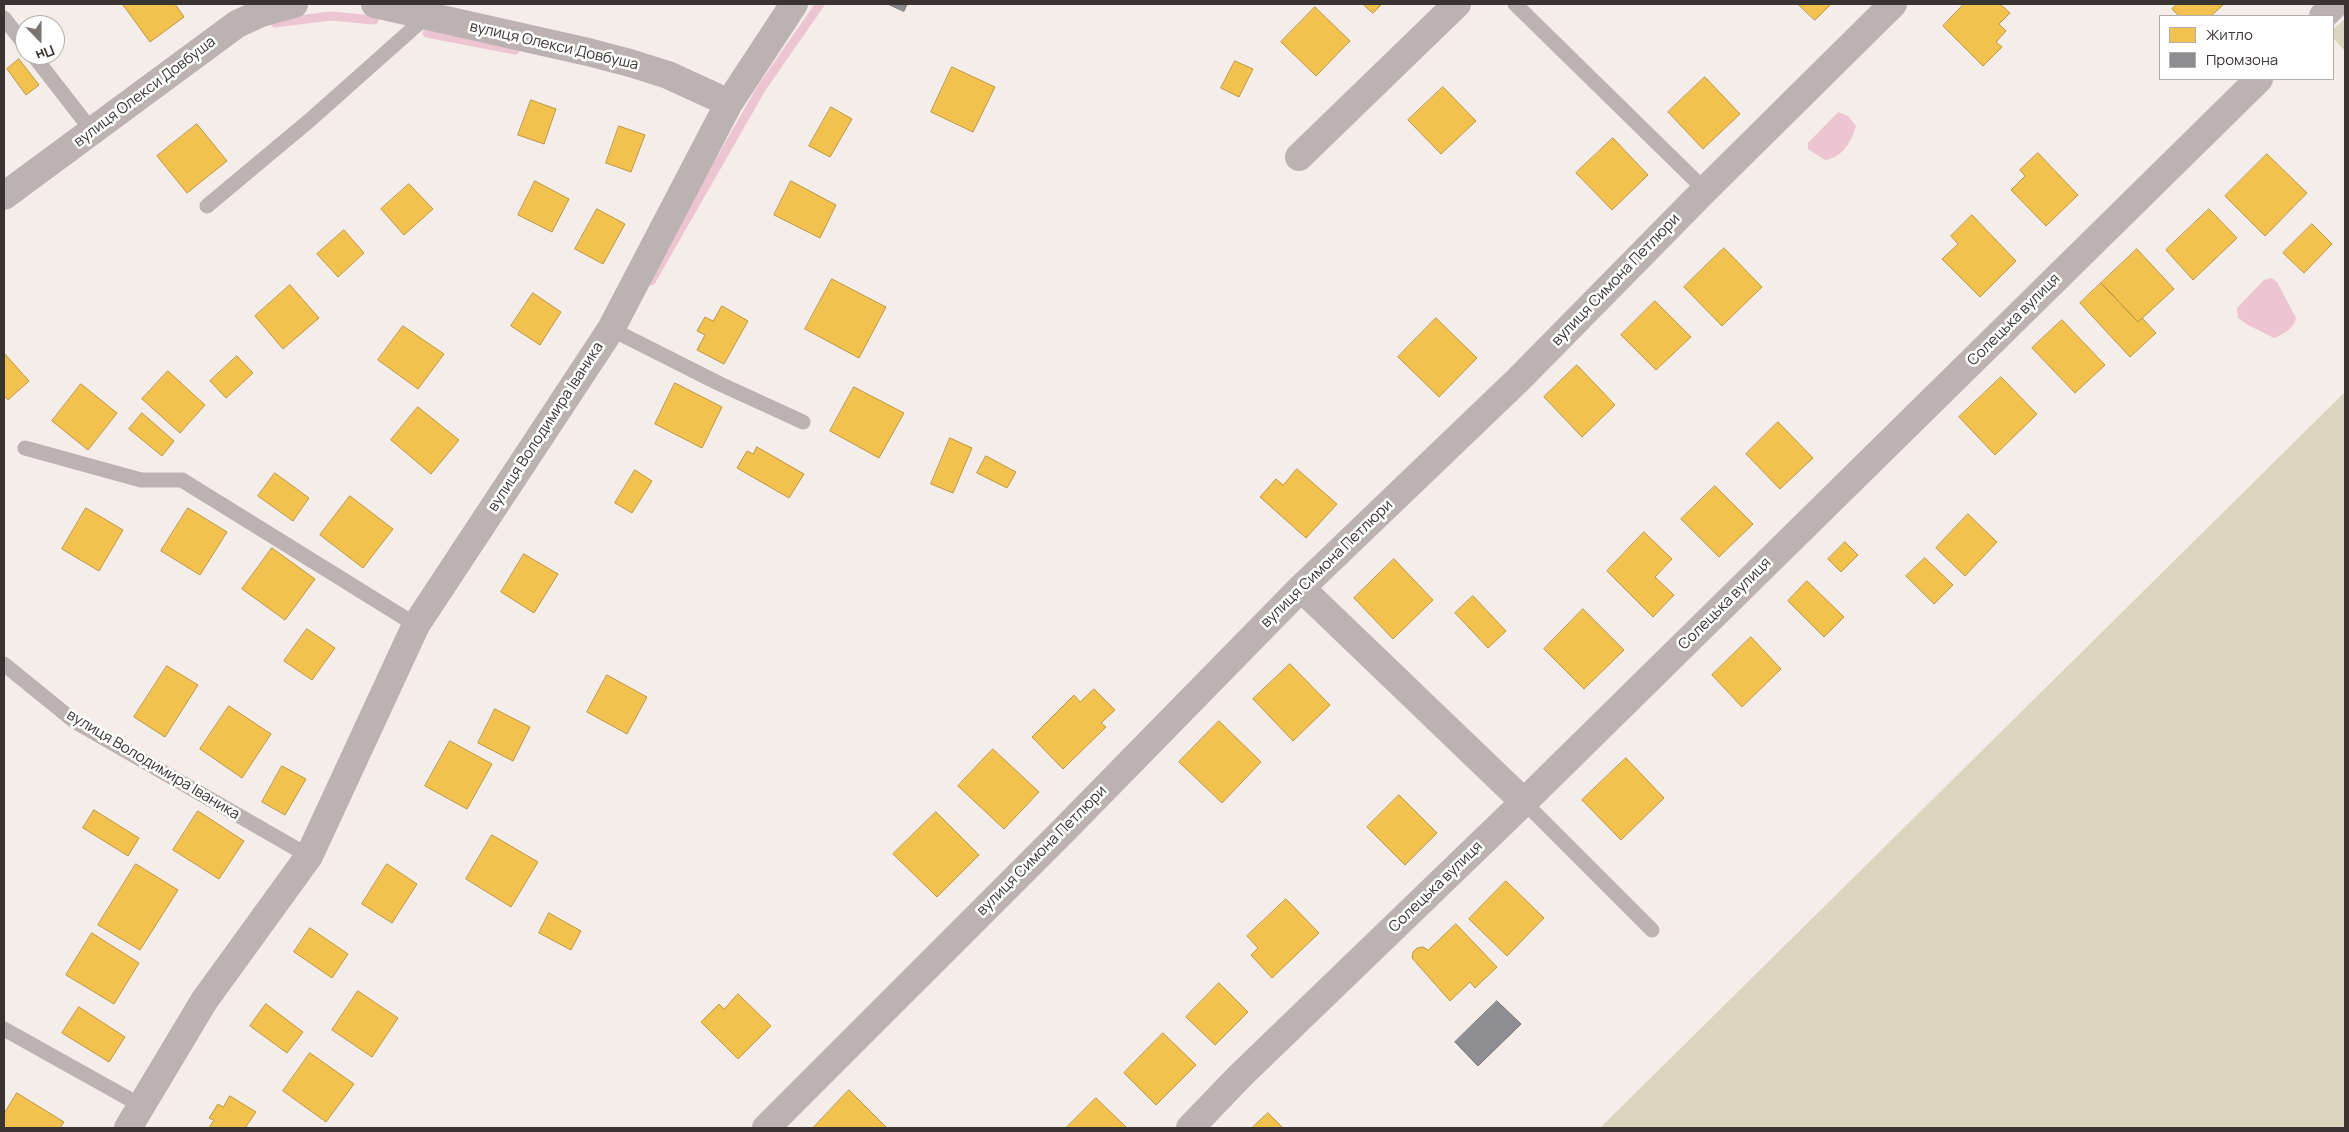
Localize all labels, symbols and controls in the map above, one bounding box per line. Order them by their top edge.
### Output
north arrow [15,15,65,65]
legend [2159,15,2334,80]
street label: вулиця Олекси Довбуша [468,18,640,74]
text: Житло [2206,24,2253,45]
street label: вулиця Олекси Довбуша [71,33,219,151]
text: Пн [33,41,58,66]
text: Промзона [2206,49,2278,70]
street label: вулиця Симона Петлюри [1548,210,1684,350]
street label: Солецька вулиця [1964,270,2064,370]
street label: вулиця Володимира Іваника [484,339,608,515]
street label: вулиця Симона Петлюри [1257,496,1397,632]
street label: Солецька вулиця [1675,554,1775,654]
street label: вулиця Володимира Іваника [63,706,243,824]
street label: вулиця Симона Петлюри [973,782,1111,920]
street label: Солецька вулиця [1385,838,1487,936]

